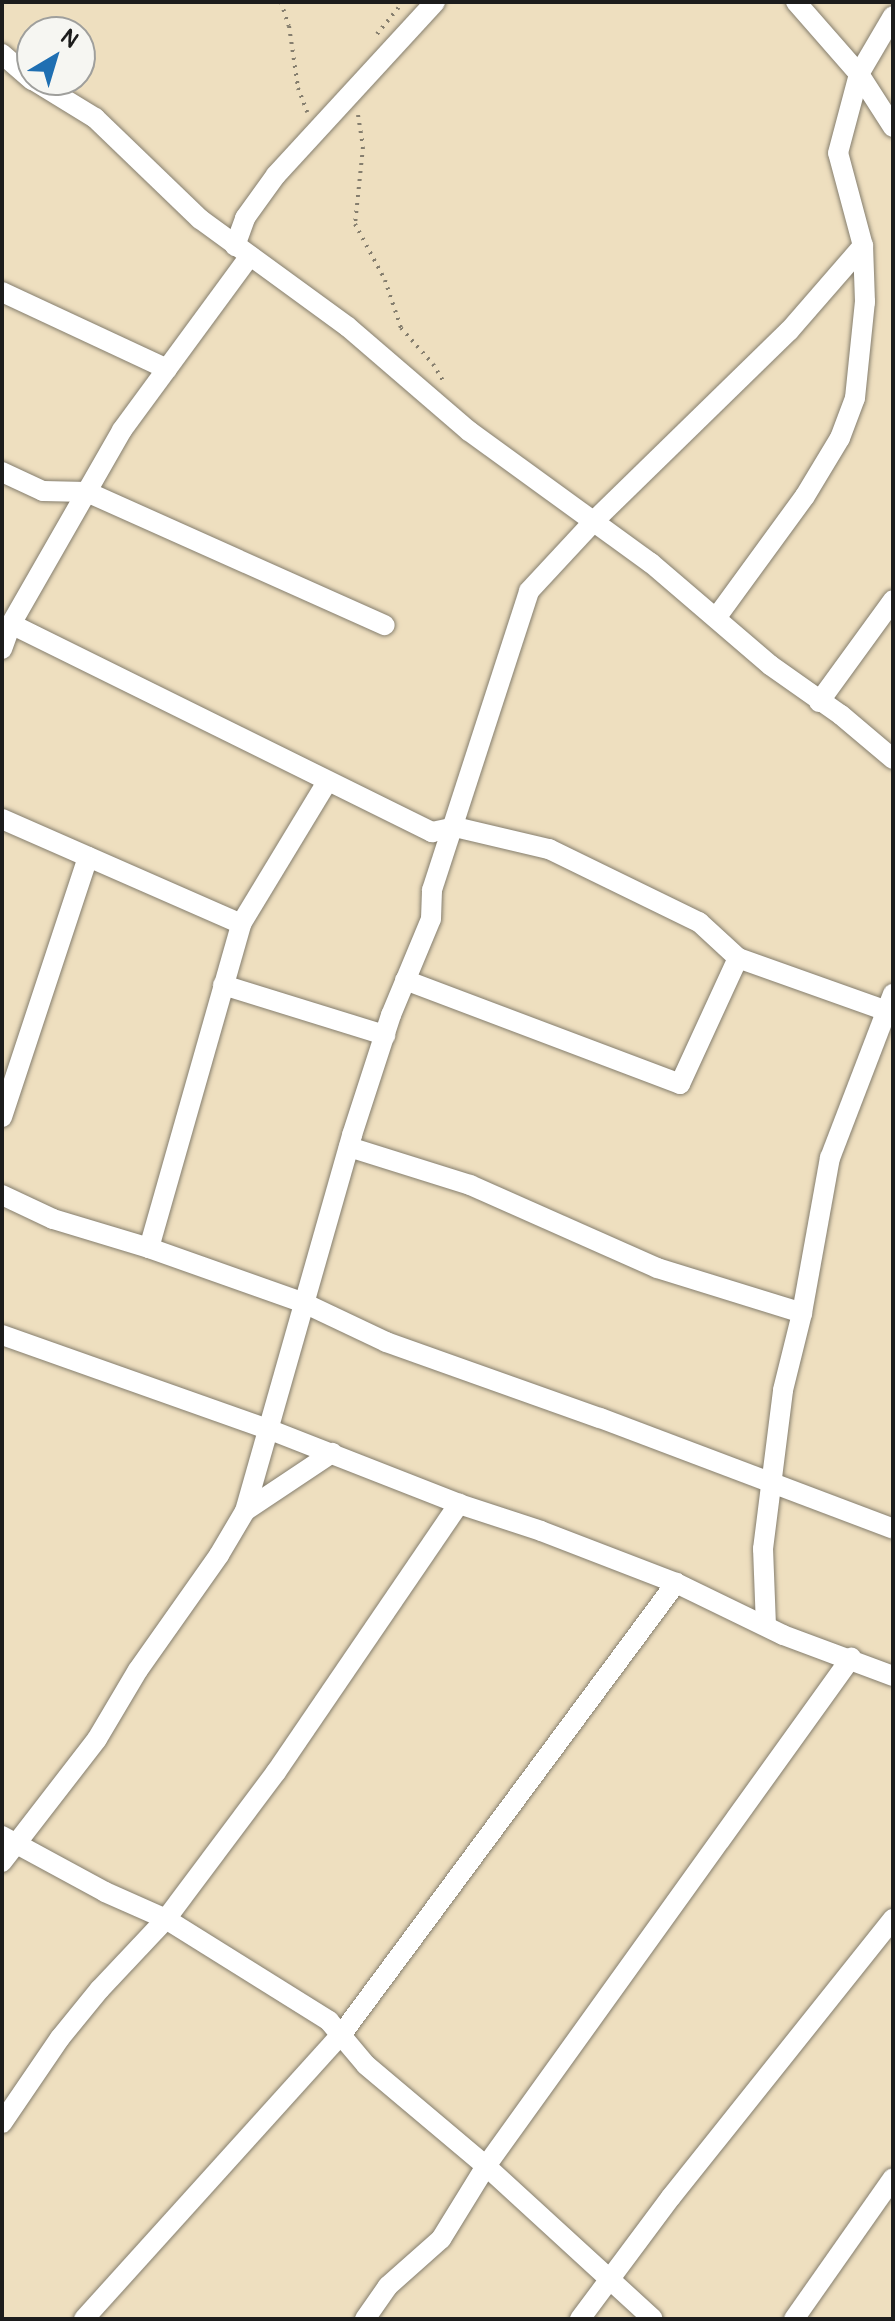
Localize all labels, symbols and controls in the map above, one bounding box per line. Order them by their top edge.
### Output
north arrow [16,16,96,96]
text: N [55,23,84,54]

